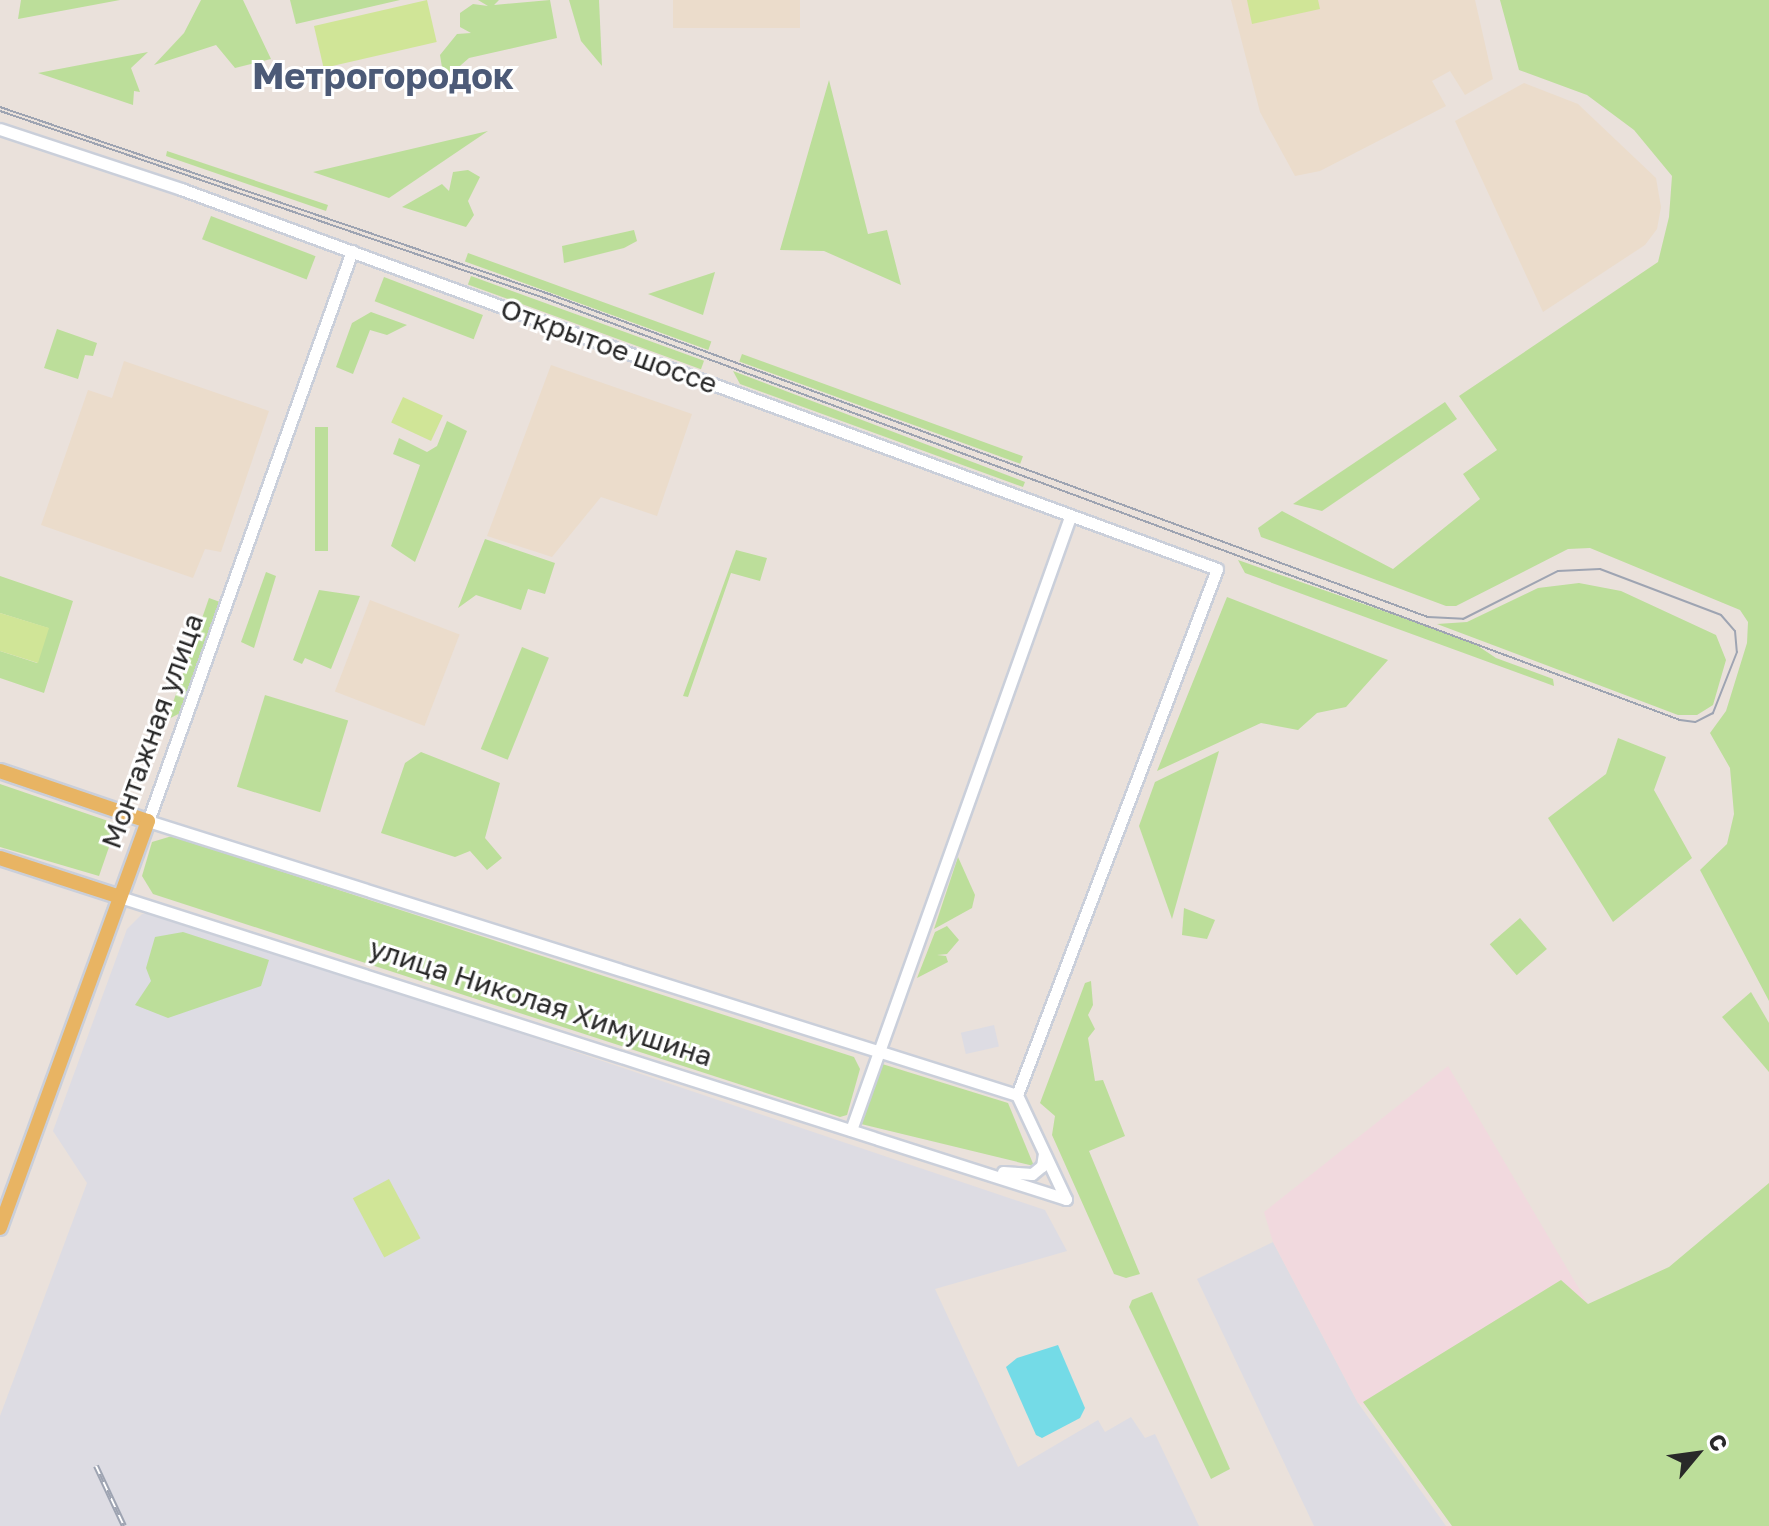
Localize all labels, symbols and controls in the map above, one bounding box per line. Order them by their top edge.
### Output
district label: Метрогородок [252,54,514,98]
street label: Открытое шоссе [496,291,722,401]
street label: Монтажная улица [94,609,210,853]
street label: улица Николая Химушина [365,931,717,1073]
north arrow [1657,1414,1737,1494]
text: С [1703,1429,1734,1456]

